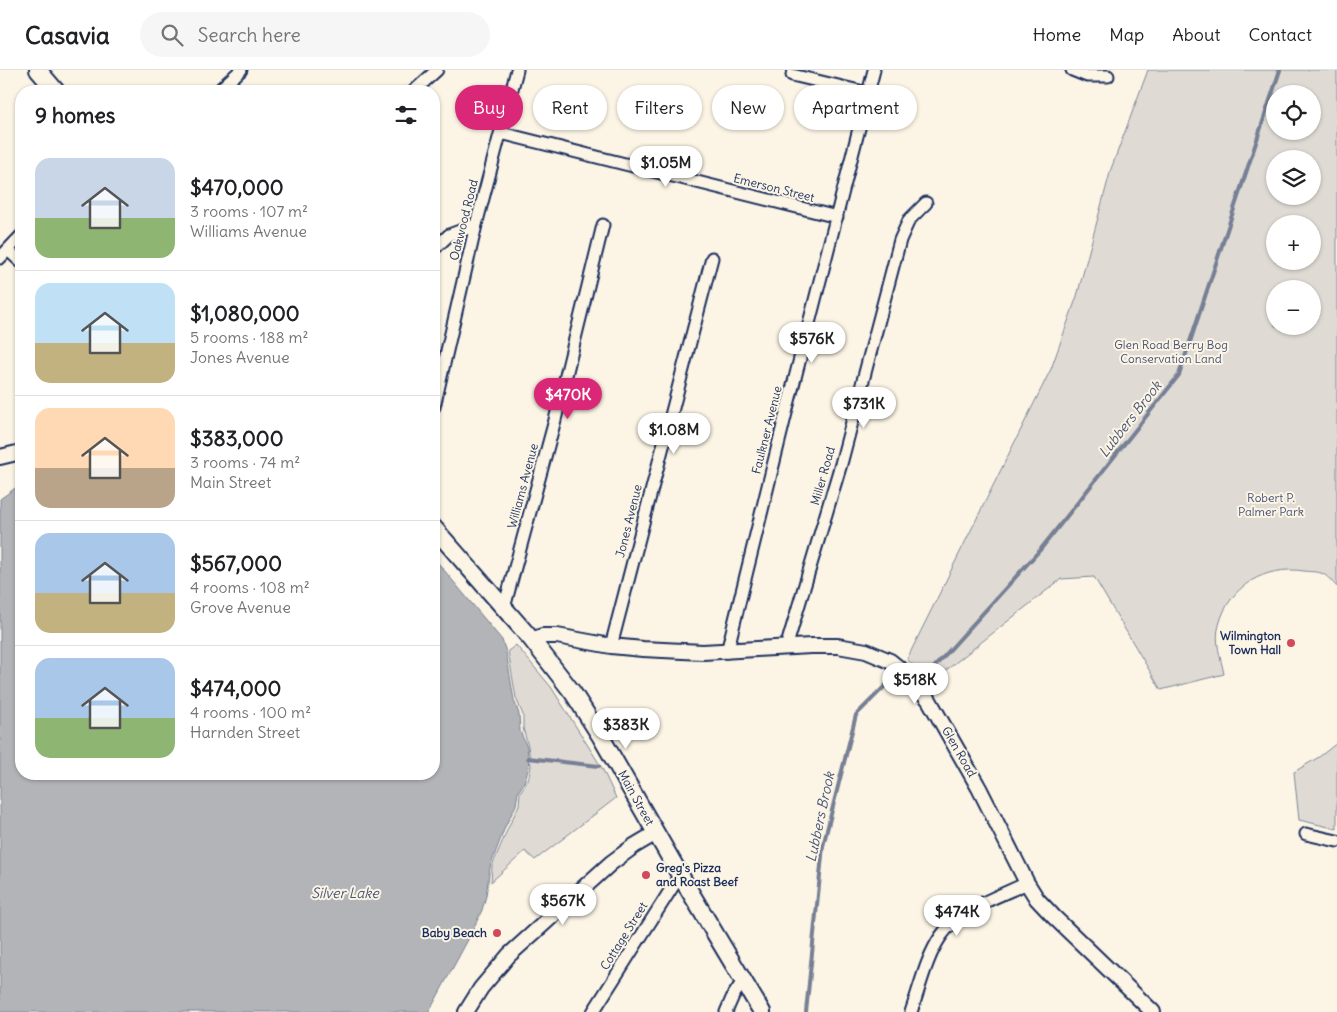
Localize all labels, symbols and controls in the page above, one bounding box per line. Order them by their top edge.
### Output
search box [140,12,490,57]
text: Casavia [25,20,110,50]
icon: search [158,21,186,49]
text: Search here [198,23,301,47]
text: Home [1033,23,1081,46]
text: Map [1109,23,1144,46]
text: About [1172,23,1220,46]
text: Contact [1248,23,1312,46]
chip: Buy [455,85,523,130]
chip: Rent [533,85,607,130]
chip: Filters [617,85,702,130]
chip: New [712,85,784,130]
chip: Apartment [794,85,917,130]
map controls [1266,85,1321,335]
button: locate [1266,85,1321,140]
icon: filters [392,101,420,129]
text: 9 homes [35,102,115,129]
pin: $1.05M [625,146,707,188]
button: layers [1266,150,1321,205]
text: $1.05M [641,152,691,172]
street label: Emerson Street [732,170,816,205]
text: $470,000 [190,174,284,201]
icon: home [75,178,135,238]
street label: Oakwood Road [446,178,481,262]
text: 3 rooms · 107 m² [190,201,308,221]
button: + [1266,215,1321,270]
text: Williams Avenue [190,221,307,241]
button: − [1266,280,1321,335]
text: $1,080,000 [190,300,300,327]
icon: home [75,303,135,363]
pin: $576K [777,322,847,364]
text: 5 rooms · 188 m² [190,327,308,347]
text: $576K [790,328,834,348]
park label: Glen Road Berry Bog Conservation Land [1114,337,1228,366]
text: Jones Avenue [190,347,290,367]
water label: Lubbers Brook [1095,377,1166,461]
pin: $470K [533,378,603,420]
text: $470K [545,384,591,404]
street label: Faulkner Avenue [748,384,785,475]
pin: $731K [829,386,899,429]
text: $731K [843,393,885,413]
pin: $1.08M [633,412,715,455]
text: $1.08M [649,419,700,439]
text: $383,000 [190,425,283,452]
icon: home [75,428,135,488]
street label: Williams Avenue [504,442,541,530]
street label: Miller Road [807,445,838,507]
text: 3 rooms · 74 m² [190,452,300,472]
text: Main Street [190,472,271,492]
street label: Jones Avenue [612,483,645,559]
park label: Robert P. Palmer Park [1238,490,1304,519]
text: $567,000 [190,550,282,577]
icon: home [75,553,135,613]
text: 4 rooms · 108 m² [190,577,310,597]
text: Grove Avenue [190,597,291,617]
place label: Wilmington Town Hall [1220,628,1281,657]
marker: Wilmington Town Hall [1285,637,1297,649]
pin: $518K [880,662,950,705]
text: $518K [893,669,937,689]
text: $474,000 [190,675,281,702]
icon: home [75,678,135,738]
text: 4 rooms · 100 m² [190,702,311,722]
pin: $383K [591,708,661,750]
text: $383K [603,714,649,734]
text: Harnden Street [190,722,300,742]
street label: Glen Road [939,724,980,780]
street label: Main Street [615,767,658,828]
water label: Lubbers Brook [802,769,839,864]
place label: Greg's Pizza and Roast Beef [656,860,739,889]
marker: Greg's Pizza and Roast Beef [640,869,652,881]
water label: Silver Lake [311,884,380,902]
pin: $567K [528,884,598,926]
text: $567K [540,890,586,910]
pin: $474K [922,894,992,937]
street label: Cottage Street [597,899,650,973]
text: $474K [935,901,979,921]
place label: Baby Beach [422,925,487,941]
marker: Baby Beach [491,927,503,939]

